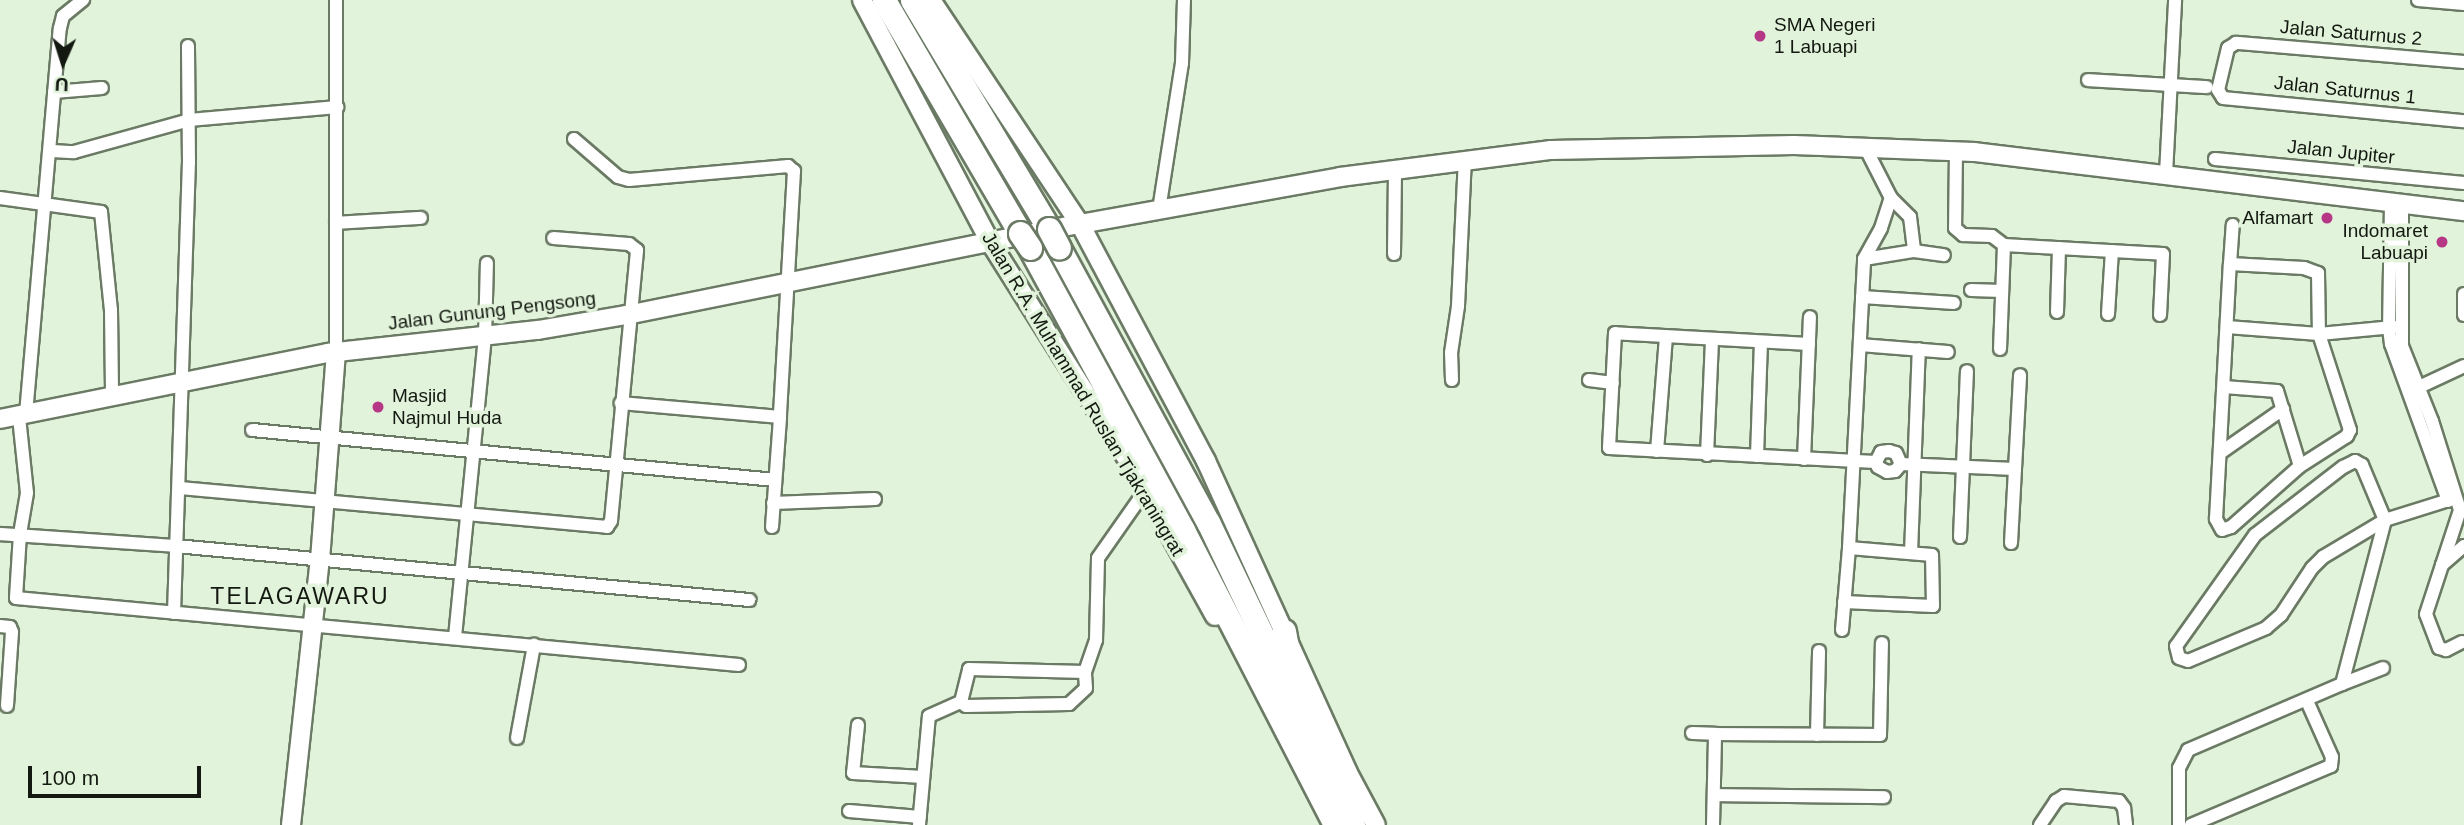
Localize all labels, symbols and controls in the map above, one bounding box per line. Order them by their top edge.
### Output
place label: SMA Negeri 1 Labuapi [1774,14,1876,58]
street label: Jalan Saturnus 2 [2279,15,2423,51]
north arrow [28,28,98,98]
marker: SMA Negeri 1 Labuapi [1752,28,1768,44]
street label: Jalan Saturnus 1 [2273,71,2417,109]
text: U [54,74,69,95]
street label: Jalan Jupiter [2286,135,2396,169]
place label: Alfamart [2242,207,2313,229]
marker: Alfamart [2319,210,2335,226]
place label: Indomaret Labuapi [2342,220,2428,264]
street label: Jalan R.A. Muhammad Ruslan Tjakraningrat [977,228,1189,560]
marker: Indomaret Labuapi [2434,234,2450,250]
street label: Jalan Gunung Pengsong [387,287,597,335]
place label: Masjid Najmul Huda [392,385,502,429]
marker: Masjid Najmul Huda [370,399,386,415]
district label: TELAGAWARU [212,582,388,610]
scale bar [32,752,205,796]
text: 100 m [41,766,99,789]

